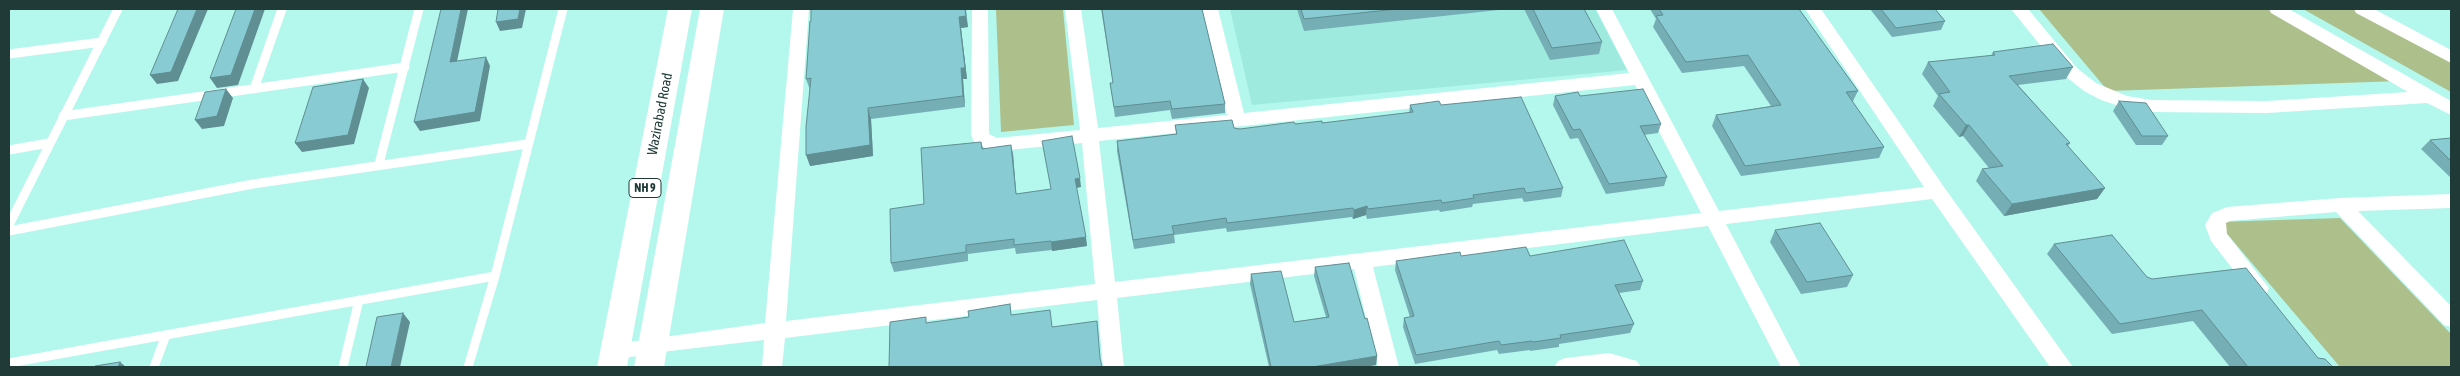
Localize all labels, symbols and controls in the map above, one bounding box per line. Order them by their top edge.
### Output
street label: Wazirabad Road [644,72,676,156]
road number: NH 9 [629,178,661,198]

